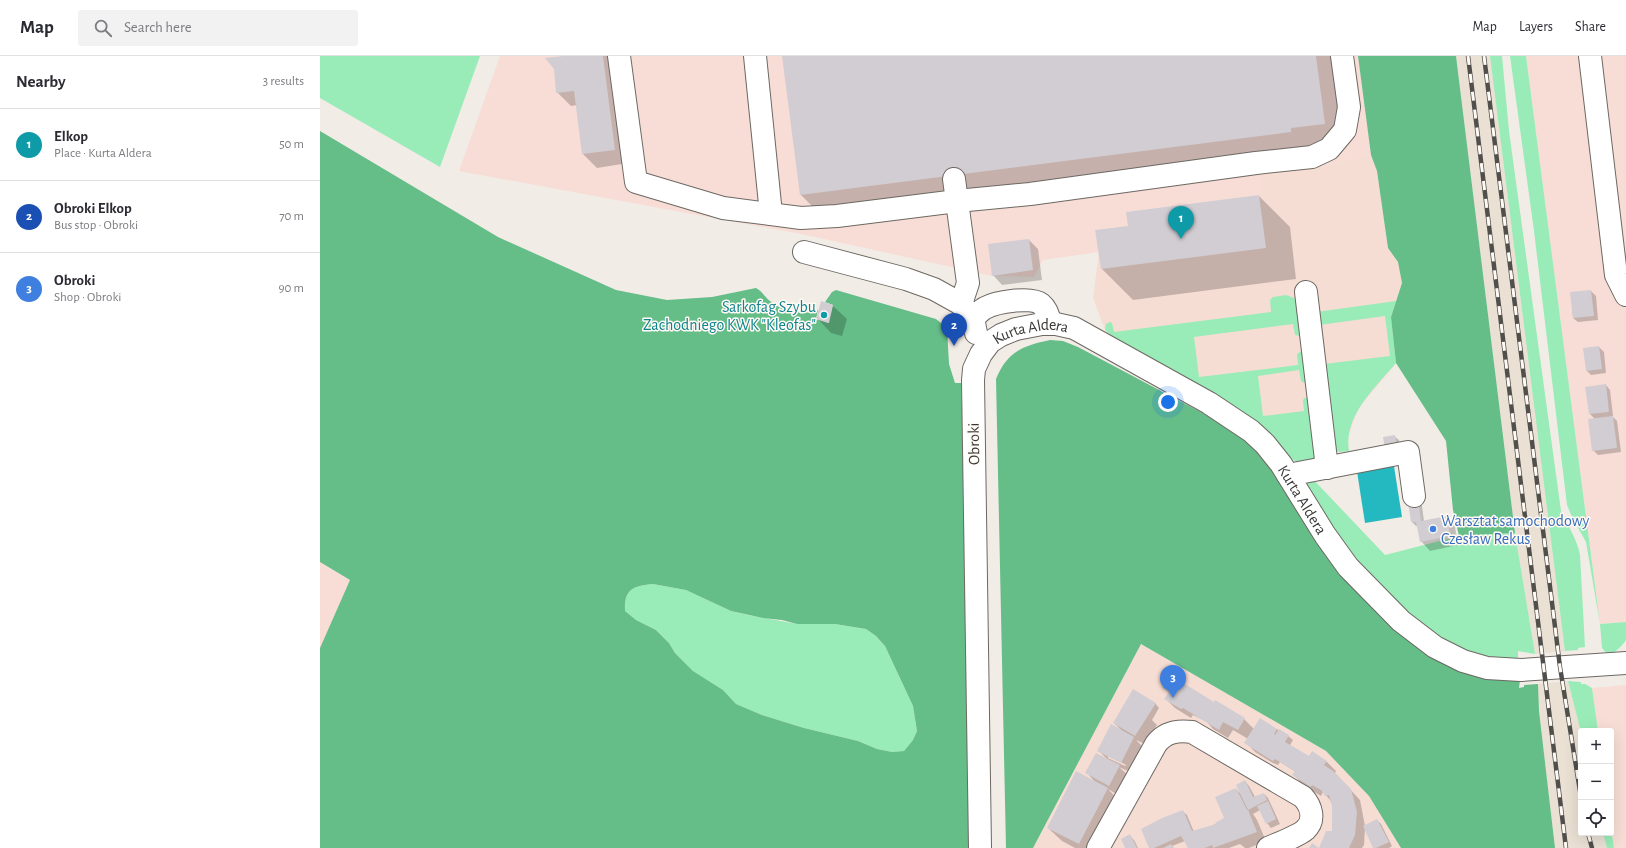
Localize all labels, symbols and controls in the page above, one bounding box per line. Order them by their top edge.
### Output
search box [78,10,358,46]
icon: search [92,17,114,39]
text: Map [20,18,54,37]
text: Search here [124,20,192,35]
text: Map [1472,20,1497,34]
text: Layers [1519,20,1553,34]
text: Share [1575,20,1606,34]
text: Nearby [16,73,66,90]
text: 3 results [263,75,304,88]
text: Elkop [54,129,88,144]
text: 1 [27,138,31,151]
text: 50 m [279,138,304,151]
text: Place · Kurta Aldera [54,147,152,160]
text: Obroki Elkop [54,201,132,216]
pin: 1 [1168,206,1194,239]
text: 2 [26,210,32,223]
text: 70 m [279,210,304,223]
text: Bus stop · Obroki [54,219,138,232]
text: Obroki [54,273,95,288]
text: 3 [26,282,32,295]
text: 90 m [278,282,304,295]
text: Shop · Obroki [54,291,121,304]
place label: Sarkofag Szybu Zachodniego KWK "Kleofas" [643,299,816,333]
marker: Sarkofag Szybu Zachodniego KWK "Kleofas" [819,310,829,320]
pin: 2 [941,313,967,346]
street label: Kurta Aldera [990,317,1070,347]
your location [1158,392,1178,412]
street label: Obroki [966,423,982,465]
street label: Kurta Aldera [1275,462,1329,537]
place label: Warsztat samochodowy Czesław Rekus [1441,513,1589,547]
marker: Warsztat samochodowy Czesław Rekus [1428,524,1438,534]
pin: 3 [1160,665,1186,698]
map controls [1578,728,1614,836]
button: + [1578,728,1614,764]
button: − [1578,764,1614,800]
button: locate [1578,800,1614,836]

